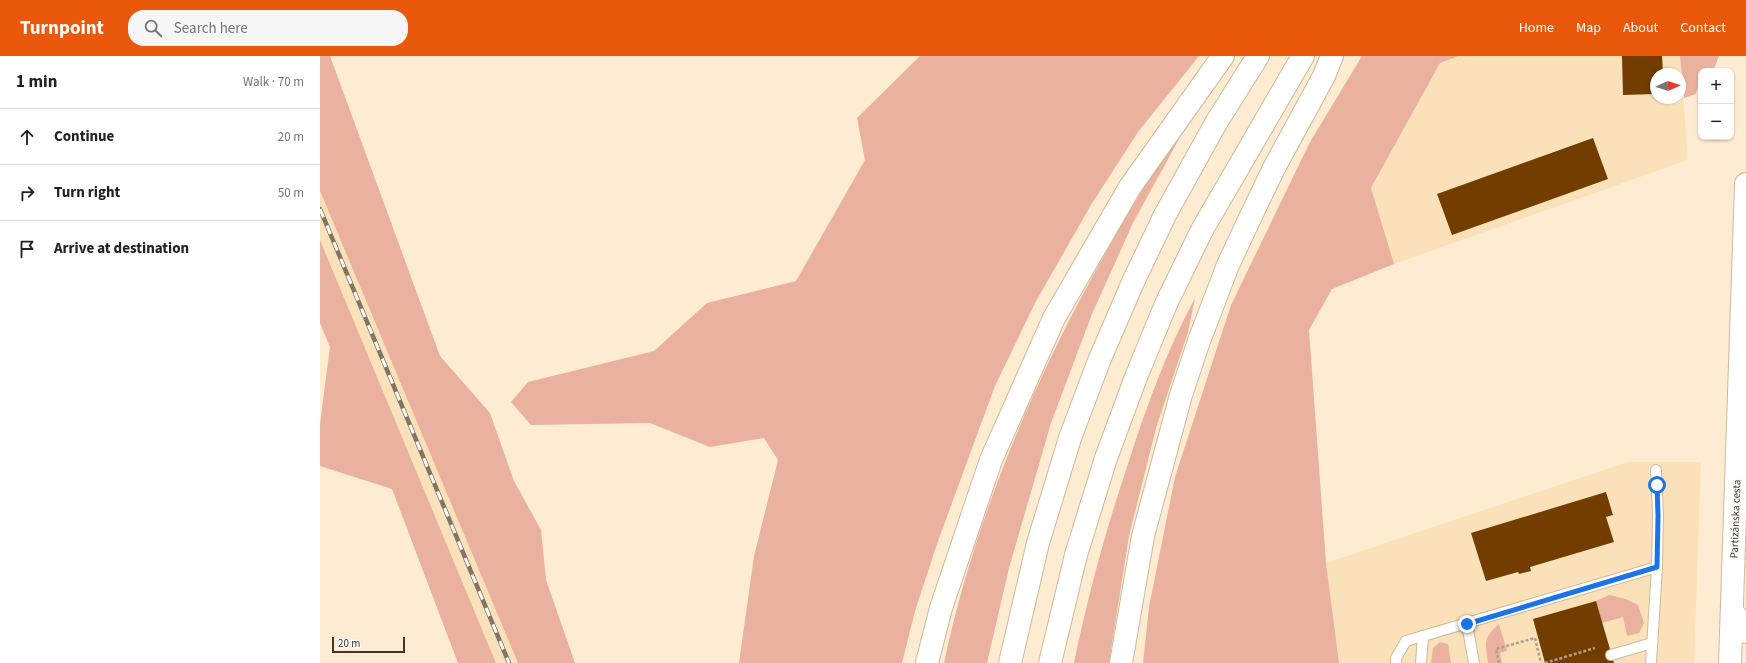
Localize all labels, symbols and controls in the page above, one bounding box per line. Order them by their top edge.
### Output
search box [128,10,408,46]
text: Turnpoint [20,15,104,42]
icon: search [142,17,164,39]
text: Search here [174,18,248,39]
text: Home [1519,18,1554,38]
text: Map [1576,18,1601,38]
text: About [1623,18,1658,38]
text: Contact [1680,18,1726,38]
north arrow [1650,68,1686,104]
map controls [1698,68,1734,140]
button: + [1698,68,1734,104]
text: 1 min [16,70,57,94]
text: Walk · 70 m [243,73,304,91]
button: − [1698,104,1734,140]
icon: ahead [16,126,38,148]
text: Continue [54,126,114,147]
text: 20 m [278,128,304,146]
icon: right [16,182,38,204]
text: Turn right [54,182,120,203]
text: 50 m [278,184,304,202]
icon: arrive [16,238,38,260]
text: Arrive at destination [54,238,189,259]
route start [1648,476,1666,494]
street label: Partizánska cesta [1727,479,1744,559]
route end [1458,615,1476,633]
scale bar [332,635,405,654]
text: 20 m [338,636,360,651]

